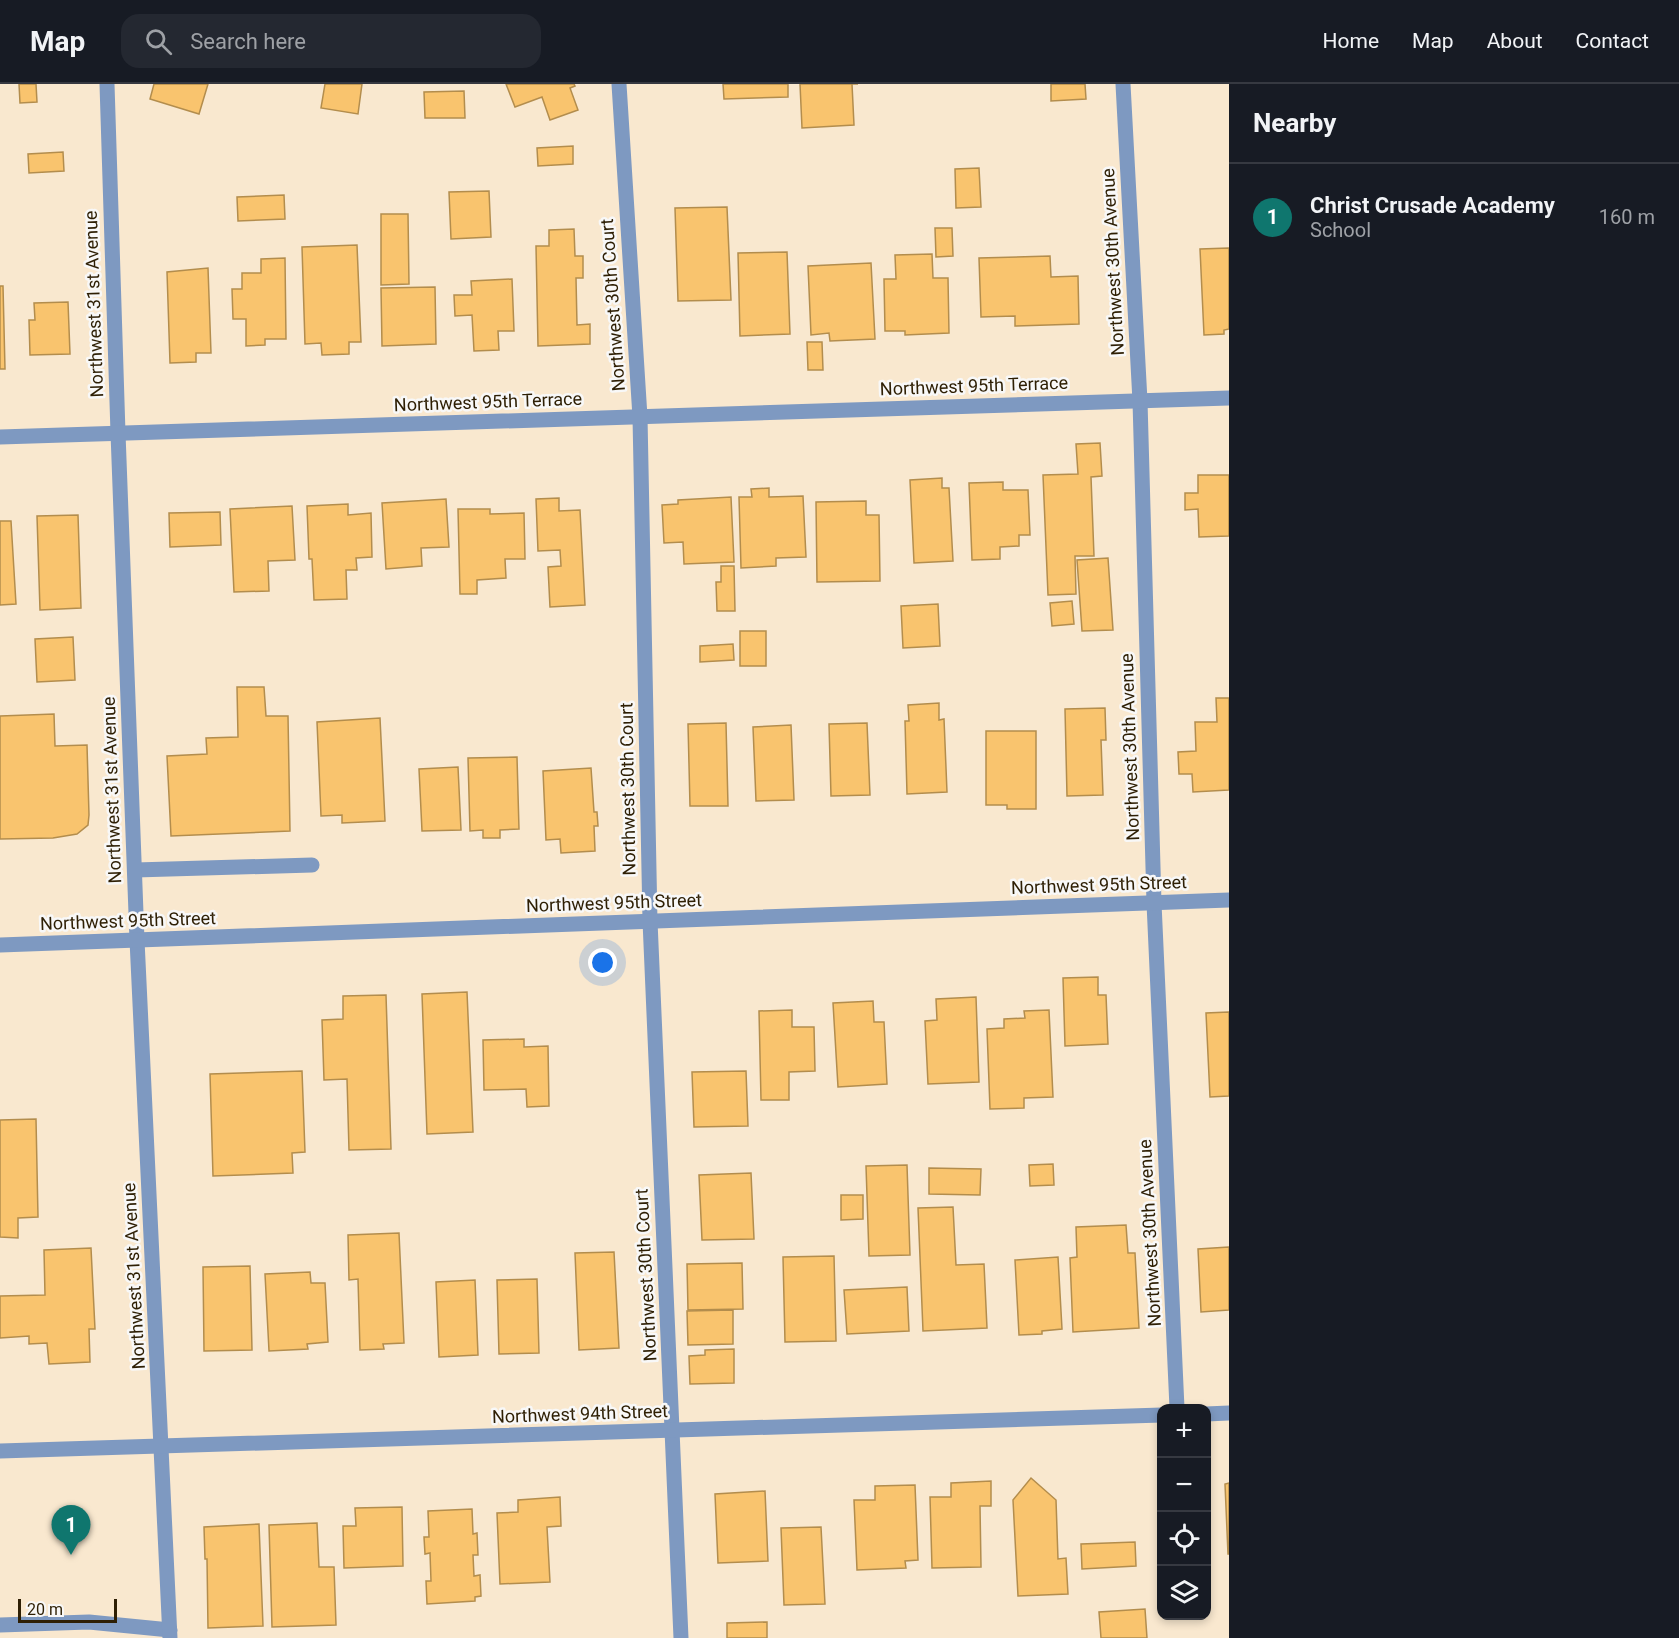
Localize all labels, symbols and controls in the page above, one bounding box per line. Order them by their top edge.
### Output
search box [121,14,541,68]
text: Map [30,25,85,58]
icon: search [142,25,175,58]
text: Search here [190,29,306,54]
text: Home [1323,29,1379,53]
text: Map [1412,29,1454,53]
text: About [1487,29,1543,53]
text: Contact [1576,29,1649,53]
text: Nearby [1253,108,1336,138]
street label: Northwest 30th Avenue [1097,168,1128,356]
text: Christ Crusade Academy [1310,193,1555,218]
text: 1 [1267,205,1278,229]
text: 160 m [1599,205,1655,229]
street label: Northwest 31st Avenue [80,210,107,398]
street label: Northwest 30th Court [596,218,629,392]
text: School [1310,218,1371,242]
street label: Northwest 95th Terrace [880,372,1068,399]
street label: Northwest 95th Terrace [394,388,582,415]
street label: Northwest 30th Avenue [1116,653,1143,841]
street label: Northwest 31st Avenue [98,696,125,884]
street label: Northwest 30th Court [615,702,640,876]
street label: Northwest 95th Street [1011,871,1187,898]
street label: Northwest 95th Street [526,889,702,916]
street label: Northwest 95th Street [40,907,216,934]
your location [588,948,617,977]
street label: Northwest 30th Avenue [1134,1139,1165,1327]
street label: Northwest 31st Avenue [118,1182,149,1370]
street label: Northwest 30th Court [630,1188,661,1362]
street label: Northwest 94th Street [492,1400,668,1427]
map controls [1157,1404,1211,1620]
button: + [1157,1404,1211,1458]
button: − [1157,1458,1211,1512]
pin: 1 [52,1506,90,1555]
button: locate [1157,1512,1211,1566]
button: layers [1157,1566,1211,1620]
scale bar [18,1596,117,1624]
text: 20 m [27,1600,63,1619]

